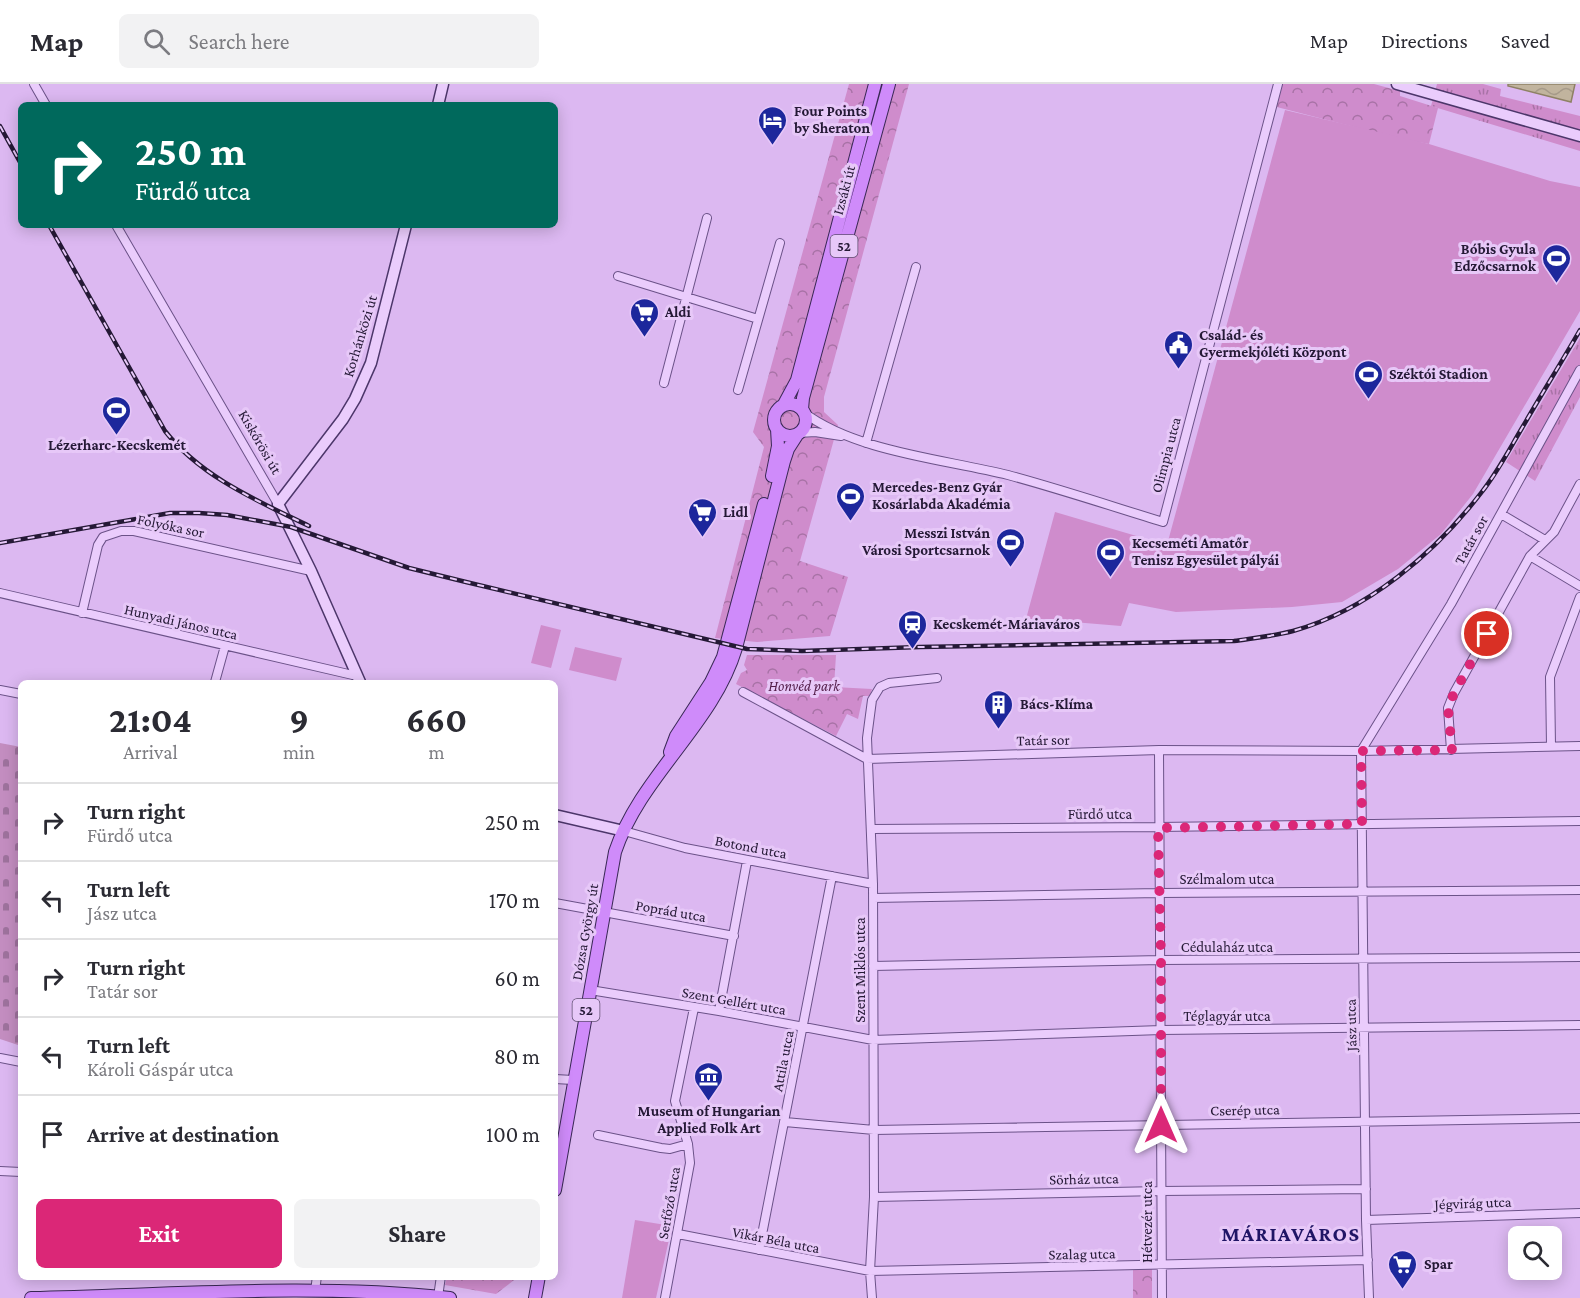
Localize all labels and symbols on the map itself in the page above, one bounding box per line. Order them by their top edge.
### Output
place label: Four Points by Sheraton [793,103,870,136]
hotel icon: Four Points by Sheraton [757,104,789,146]
street label: Izsáki út [830,163,859,216]
road number: 52 [830,235,858,257]
place label: Bóbis Gyula Edzőcsarnok [1454,241,1537,274]
sports icon: Bóbis Gyula Edzőcsarnok [1541,242,1573,284]
street label: Korhánközi út [340,292,380,379]
supermarket icon: Aldi [628,296,660,338]
place label: Aldi [664,304,691,320]
place label: Család- és Gyermekjóléti Központ [1199,327,1347,361]
public building icon: Család- és Gyermekjóléti Központ [1162,328,1194,370]
sports icon: Széktói Stadion [1352,358,1384,400]
place label: Széktói Stadion [1389,366,1488,382]
sports icon: Lézerharc-Kecskemét [101,394,133,436]
street label: Kiskőrösi út [235,407,285,478]
street label: Olimpia utca [1148,415,1185,495]
place label: Lézerharc-Kecskemét [48,437,187,453]
place label: Mercedes-Benz Gyár Kosárlabda Akadémia [872,479,1011,512]
sports icon: Mercedes-Benz Gyár Kosárlabda Akadémia [835,480,867,522]
supermarket icon: Lidl [686,496,718,538]
place label: Lidl [723,504,749,520]
street label: Folyóka sor [136,511,207,542]
street label: Tatár sor [1451,512,1491,567]
place label: Messzi István Városi Sportcsarnok [861,525,991,558]
sports icon: Messzi István Városi Sportcsarnok [995,526,1027,568]
place label: Kecseméti Amatőr Tenisz Egyesület pályái [1132,535,1280,568]
sports icon: Kecseméti Amatőr Tenisz Egyesület pályái [1095,536,1127,578]
street label: Hunyadi János utca [123,601,239,644]
station icon: Kecskemét-Máriaváros [896,608,928,650]
pin [1461,608,1512,659]
place label: Kecskemét-Máriaváros [933,616,1080,632]
park label: Honvéd park [768,678,841,695]
building icon: Bács-Klíma [983,688,1015,730]
place label: Bács-Klíma [1020,696,1094,712]
street label: Tatár sor [1016,732,1070,748]
street label: Fürdő utca [1068,806,1132,822]
street label: Botond utca [714,832,788,862]
street label: Szélmalom utca [1179,871,1275,887]
street label: Dózsa György út [569,881,603,982]
street label: Poprád utca [634,897,708,926]
street label: Szent Miklós utca [852,917,868,1023]
street label: Cédulaház utca [1181,939,1273,955]
street label: Szent Gellért utca [681,984,787,1018]
road number: 52 [572,999,600,1021]
street label: Jász utca [1343,999,1360,1053]
street label: Téglagyár utca [1183,1008,1271,1025]
street label: Attila utca [769,1029,797,1093]
museum icon: Museum of Hungarian Applied Folk Art [693,1060,725,1102]
position arrow [1129,1093,1193,1157]
street label: Cserép utca [1210,1101,1280,1120]
place label: Museum of Hungarian Applied Folk Art [638,1103,781,1136]
street label: Serfőző utca [655,1165,683,1241]
street label: Sörház utca [1049,1170,1119,1188]
street label: Hétvezér utca [1139,1181,1155,1263]
street label: Jégvirág utca [1432,1194,1512,1213]
district label: MÁRIAVÁROS [1221,1222,1361,1246]
street label: Vikár Béla utca [731,1224,821,1256]
street label: Szalag utca [1048,1245,1116,1264]
supermarket icon: Spar [1387,1248,1419,1290]
place label: Spar [1424,1256,1453,1272]

